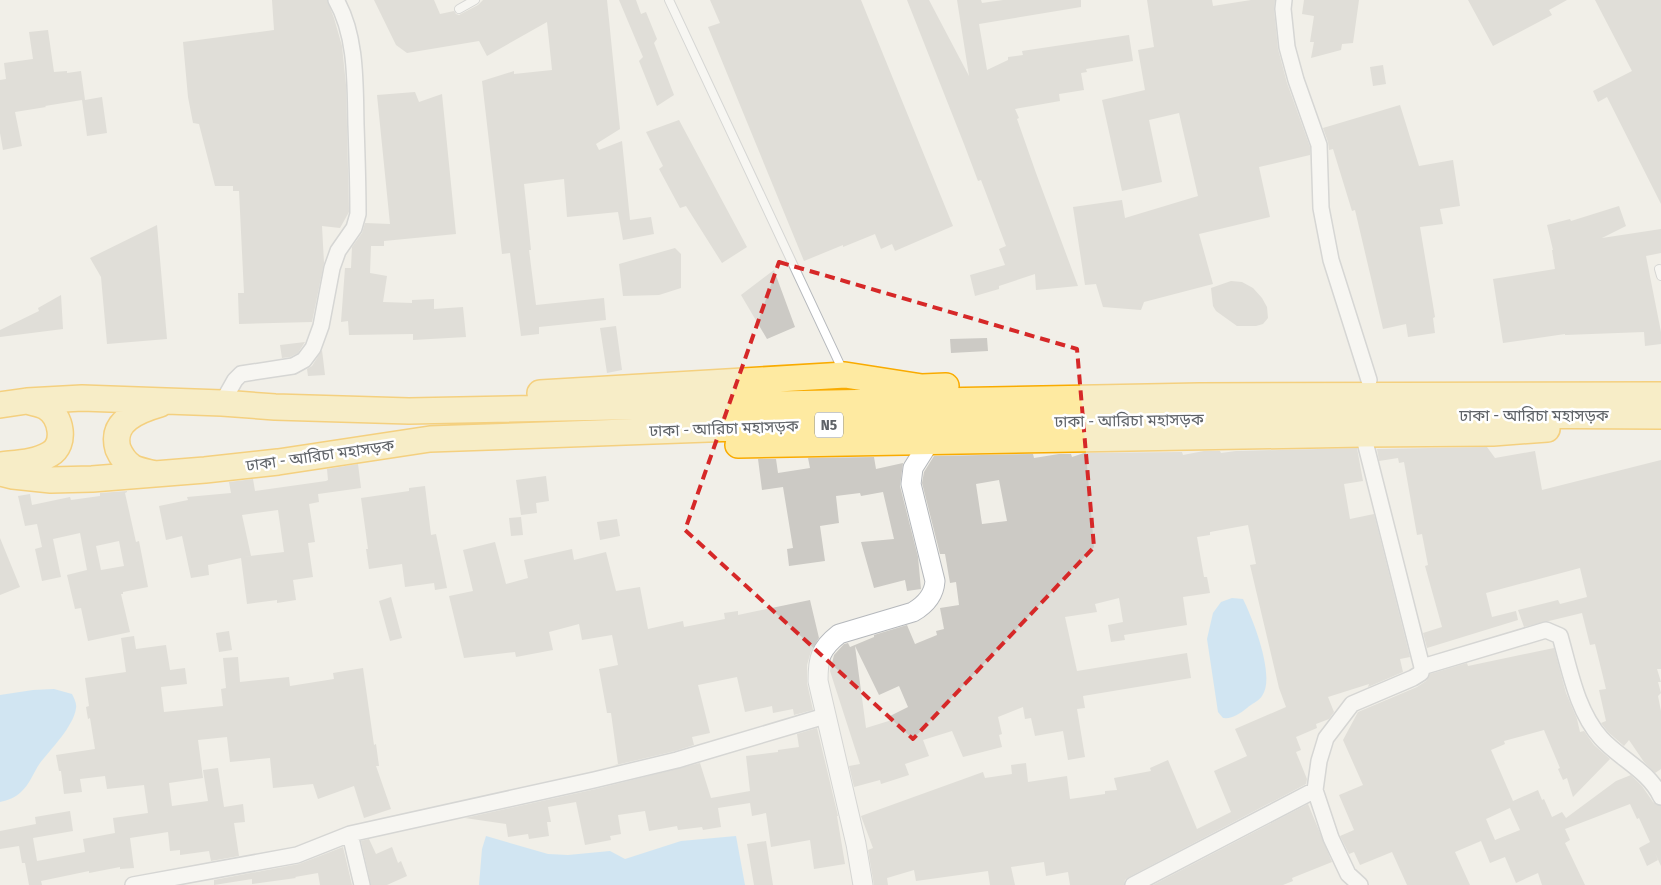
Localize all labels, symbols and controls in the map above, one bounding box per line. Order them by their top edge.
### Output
street label: ঢাকা - আরিচা মহাসড়ক [1458,406,1610,425]
street label: ঢাকা - আরিচা মহাসড়ক [1053,410,1205,431]
road number: N5 [815,412,843,438]
street label: ঢাকা - আরিচা মহাসড়ক [648,416,800,441]
street label: ঢাকা - আরিচা মহাসড়ক [244,436,396,475]

